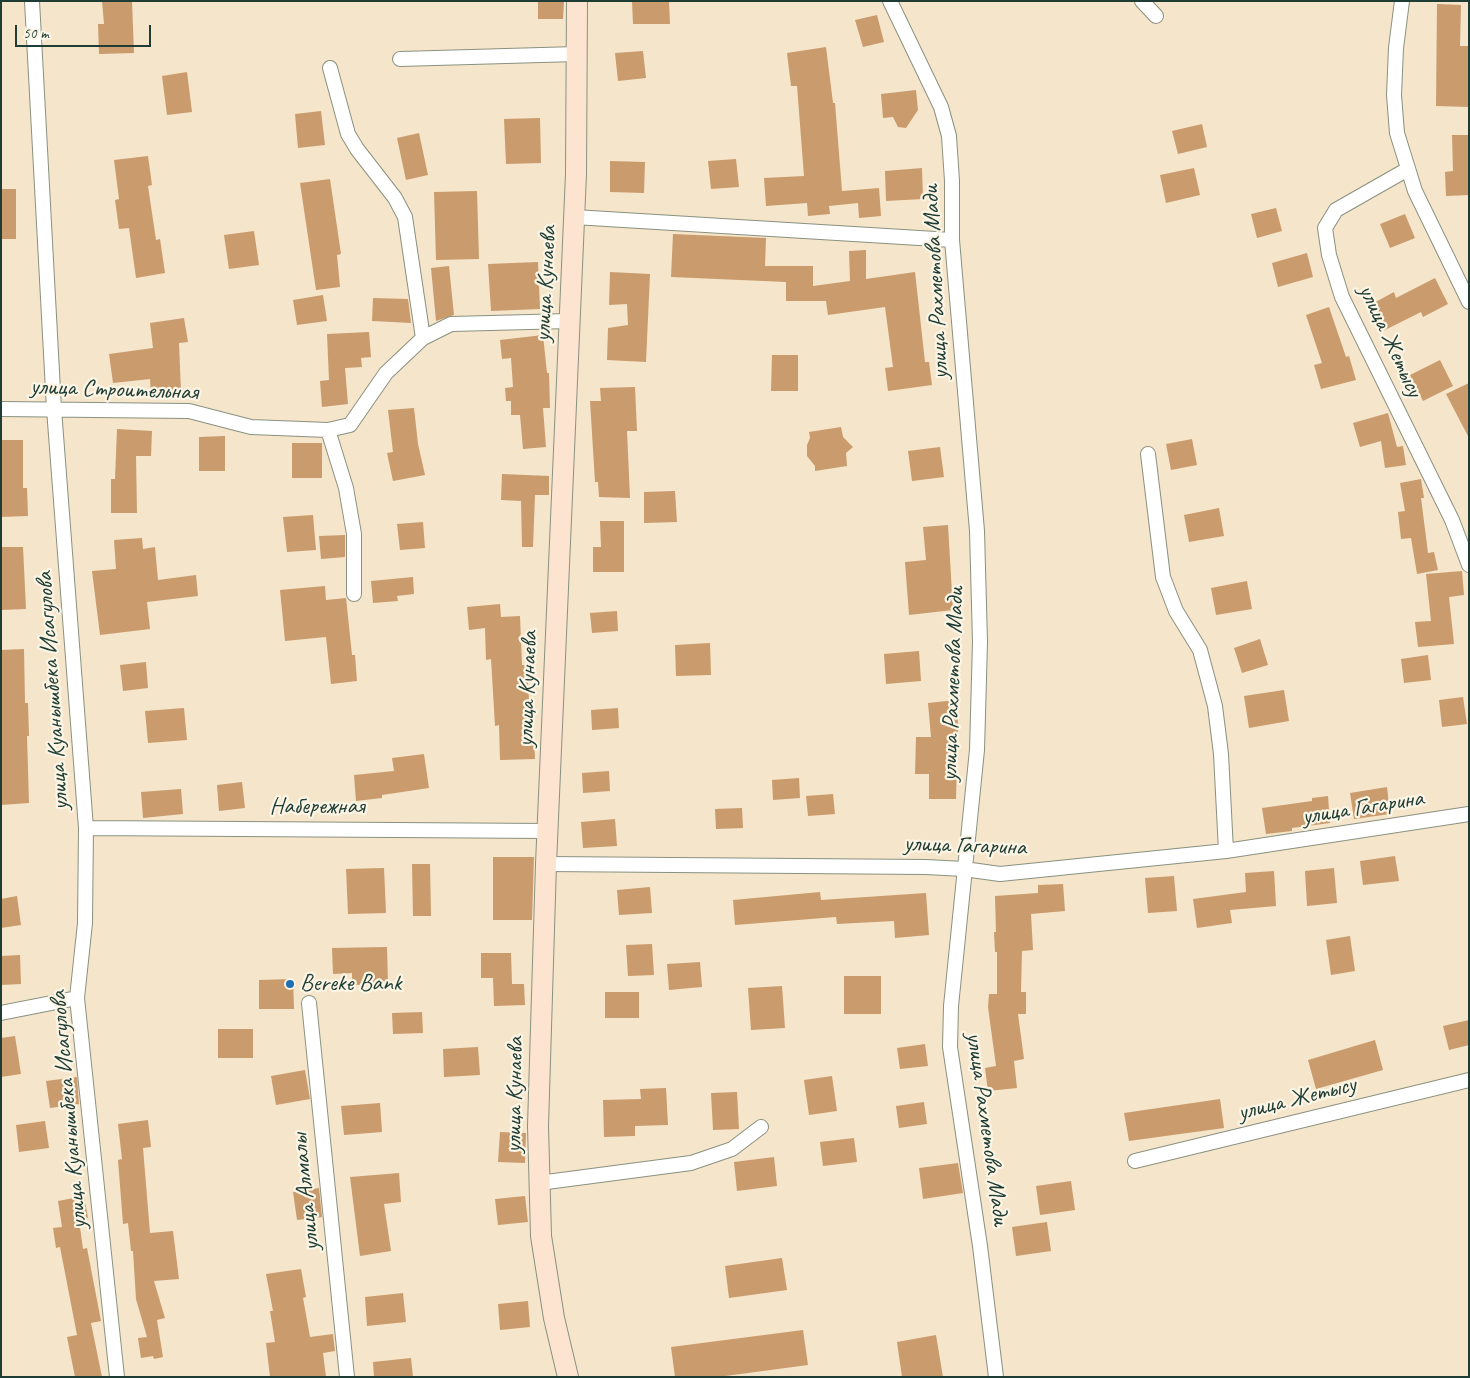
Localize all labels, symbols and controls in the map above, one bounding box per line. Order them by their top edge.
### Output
scale bar [18,15,154,47]
text: 50 m [23,24,49,43]
street label: улица Рахметова Мади [917,184,955,380]
street label: улица Кунаева [529,225,563,343]
street label: улица Жетысу [1351,280,1429,402]
street label: улица Строительная [30,373,198,407]
street label: улица Куанышбека Исагулова [30,571,76,811]
street label: улица Рахметова Мади [935,586,971,782]
street label: улица Кунаева [512,631,544,747]
street label: улица Гагарина [1300,784,1426,832]
street label: Набережная [270,793,364,821]
street label: улица Гагарина [903,829,1027,863]
place label: Bereke Bank [300,970,402,998]
marker: Bereke Bank [284,978,296,990]
street label: улица Куанышбека Исагулова [44,990,94,1230]
street label: улица Рахметова Мади [959,1031,1015,1227]
street label: улица Кунаева [500,1037,530,1153]
street label: улица Жетысу [1235,1070,1359,1128]
street label: улица Алмалы [286,1132,326,1252]

